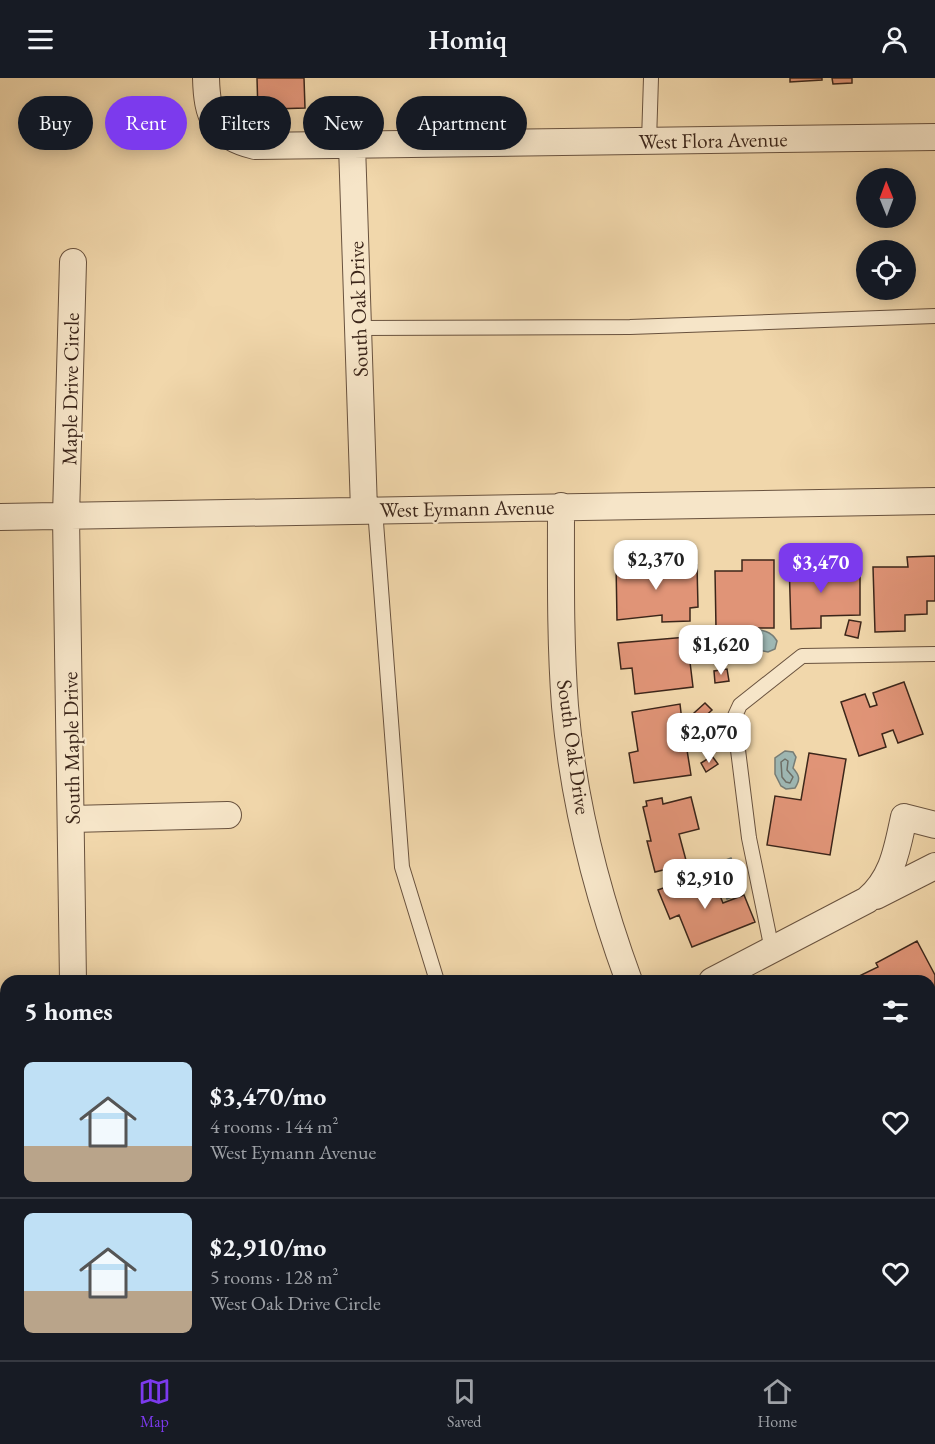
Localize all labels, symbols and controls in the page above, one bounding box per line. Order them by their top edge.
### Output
text: Homiq [428,22,507,57]
icon: menu [24,23,57,56]
icon: person [878,23,911,56]
chip: Buy [18,96,93,150]
chip: Rent [105,96,187,150]
chip: Filters [199,96,291,150]
chip: New [303,96,384,150]
chip: Apartment [396,96,527,150]
street label: West Flora Avenue [638,125,788,155]
north arrow [856,168,916,228]
map controls [856,168,916,300]
street label: South Oak Drive [342,240,374,378]
button: locate [856,240,916,300]
street label: Maple Drive Circle [55,312,85,466]
street label: West Eymann Avenue [379,493,555,523]
pin: $2,370 [607,540,705,591]
pin: $3,470 [772,543,870,594]
text: $2,370 [628,546,684,572]
text: $3,470 [793,549,849,575]
pin: $1,620 [672,625,770,676]
text: $1,620 [693,631,749,657]
street label: South Maple Drive [56,671,86,825]
street label: South Oak Drive [551,678,597,816]
pin: $2,070 [660,713,758,764]
text: $2,070 [681,719,737,745]
pin: $2,910 [656,859,754,910]
text: $2,910 [677,865,733,891]
text: 5 homes [24,994,113,1028]
icon: filters [879,995,912,1028]
text: $3,470/mo [210,1079,326,1113]
icon: home [72,1086,144,1158]
icon: heart [879,1106,912,1139]
text: 4 rooms · 144 m² [210,1113,338,1139]
text: West Eymann Avenue [210,1139,376,1165]
text: $2,910/mo [210,1230,326,1264]
icon: home [72,1237,144,1309]
icon: heart [879,1257,912,1290]
text: 5 rooms · 128 m² [210,1264,338,1290]
text: West Oak Drive Circle [210,1290,381,1316]
tab: Map [138,1375,171,1432]
tab: Saved [447,1375,481,1432]
tab: Home [757,1375,797,1432]

